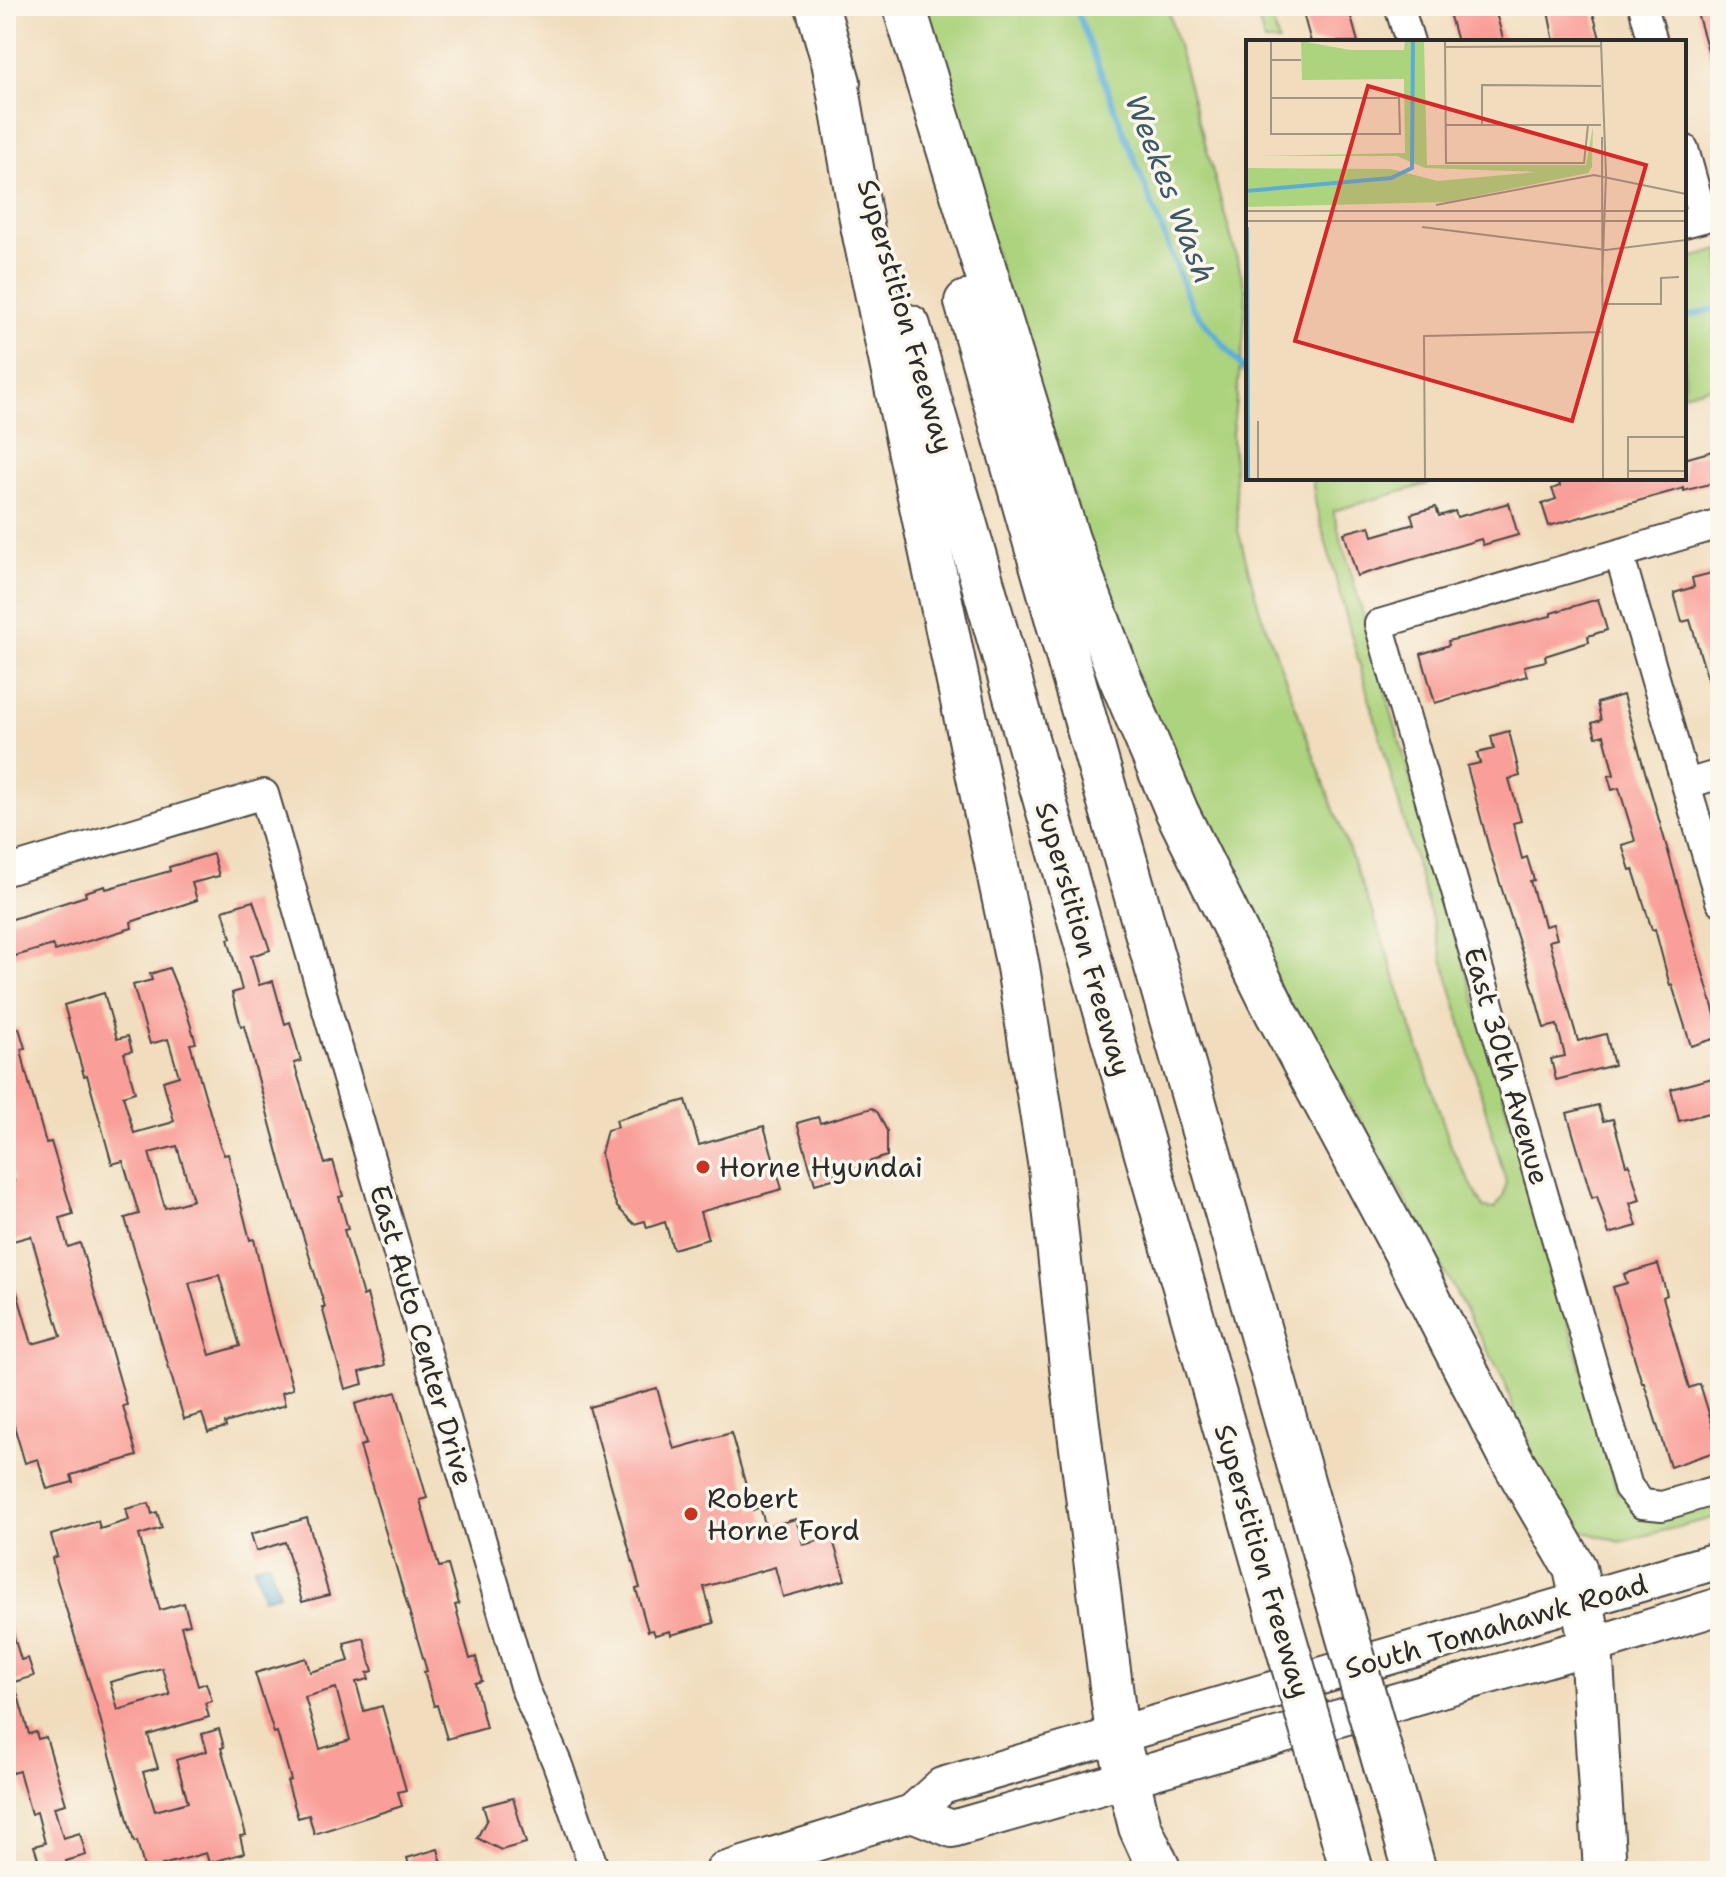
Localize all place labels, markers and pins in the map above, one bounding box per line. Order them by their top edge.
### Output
place label: Horne Hyundai [719,1148,923,1186]
marker: Horne Hyundai [694,1158,712,1176]
place label: Robert Horne Ford [707,1479,860,1549]
marker: Robert Horne Ford [682,1505,700,1523]

